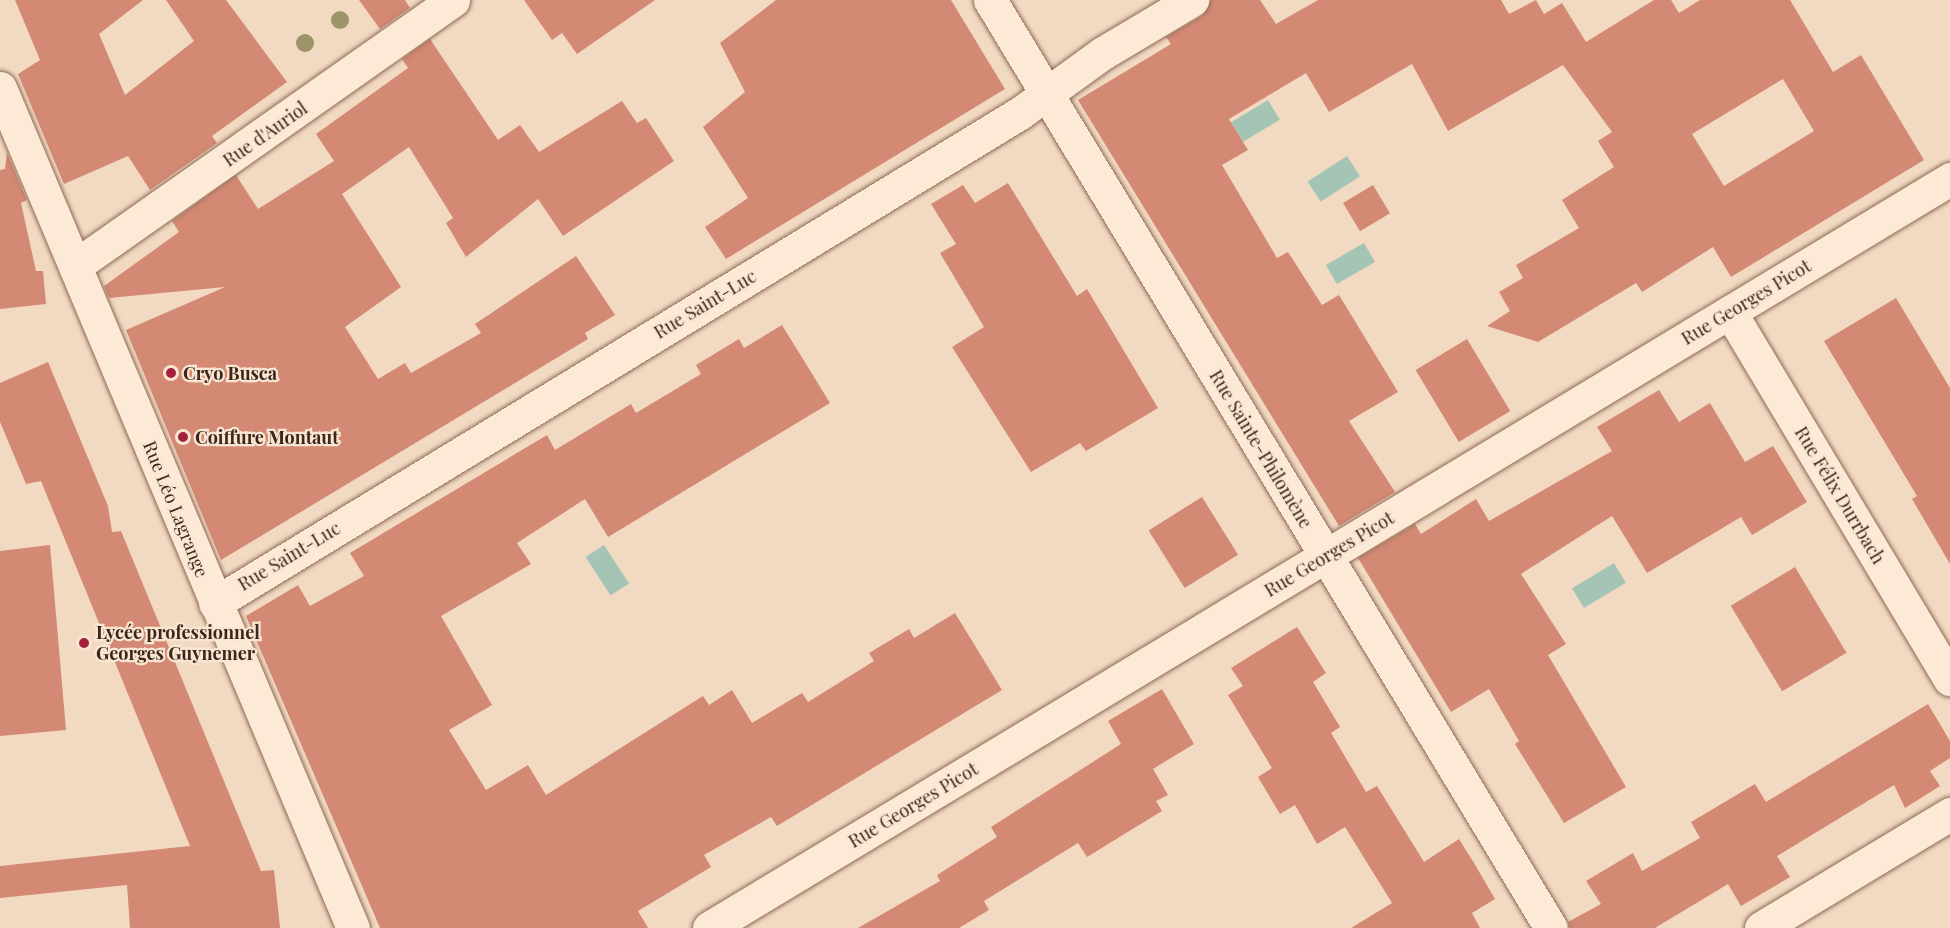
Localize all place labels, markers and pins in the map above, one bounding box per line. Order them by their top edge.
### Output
place label: Cryo Busca [183,362,277,384]
marker: Cryo Busca [164,366,178,380]
place label: Coiffure Montaut [195,426,339,448]
marker: Coiffure Montaut [176,430,190,444]
place label: Lycée professionnel Georges Guynemer [96,622,260,664]
marker: Lycée professionnel Georges Guynemer [77,636,91,650]

